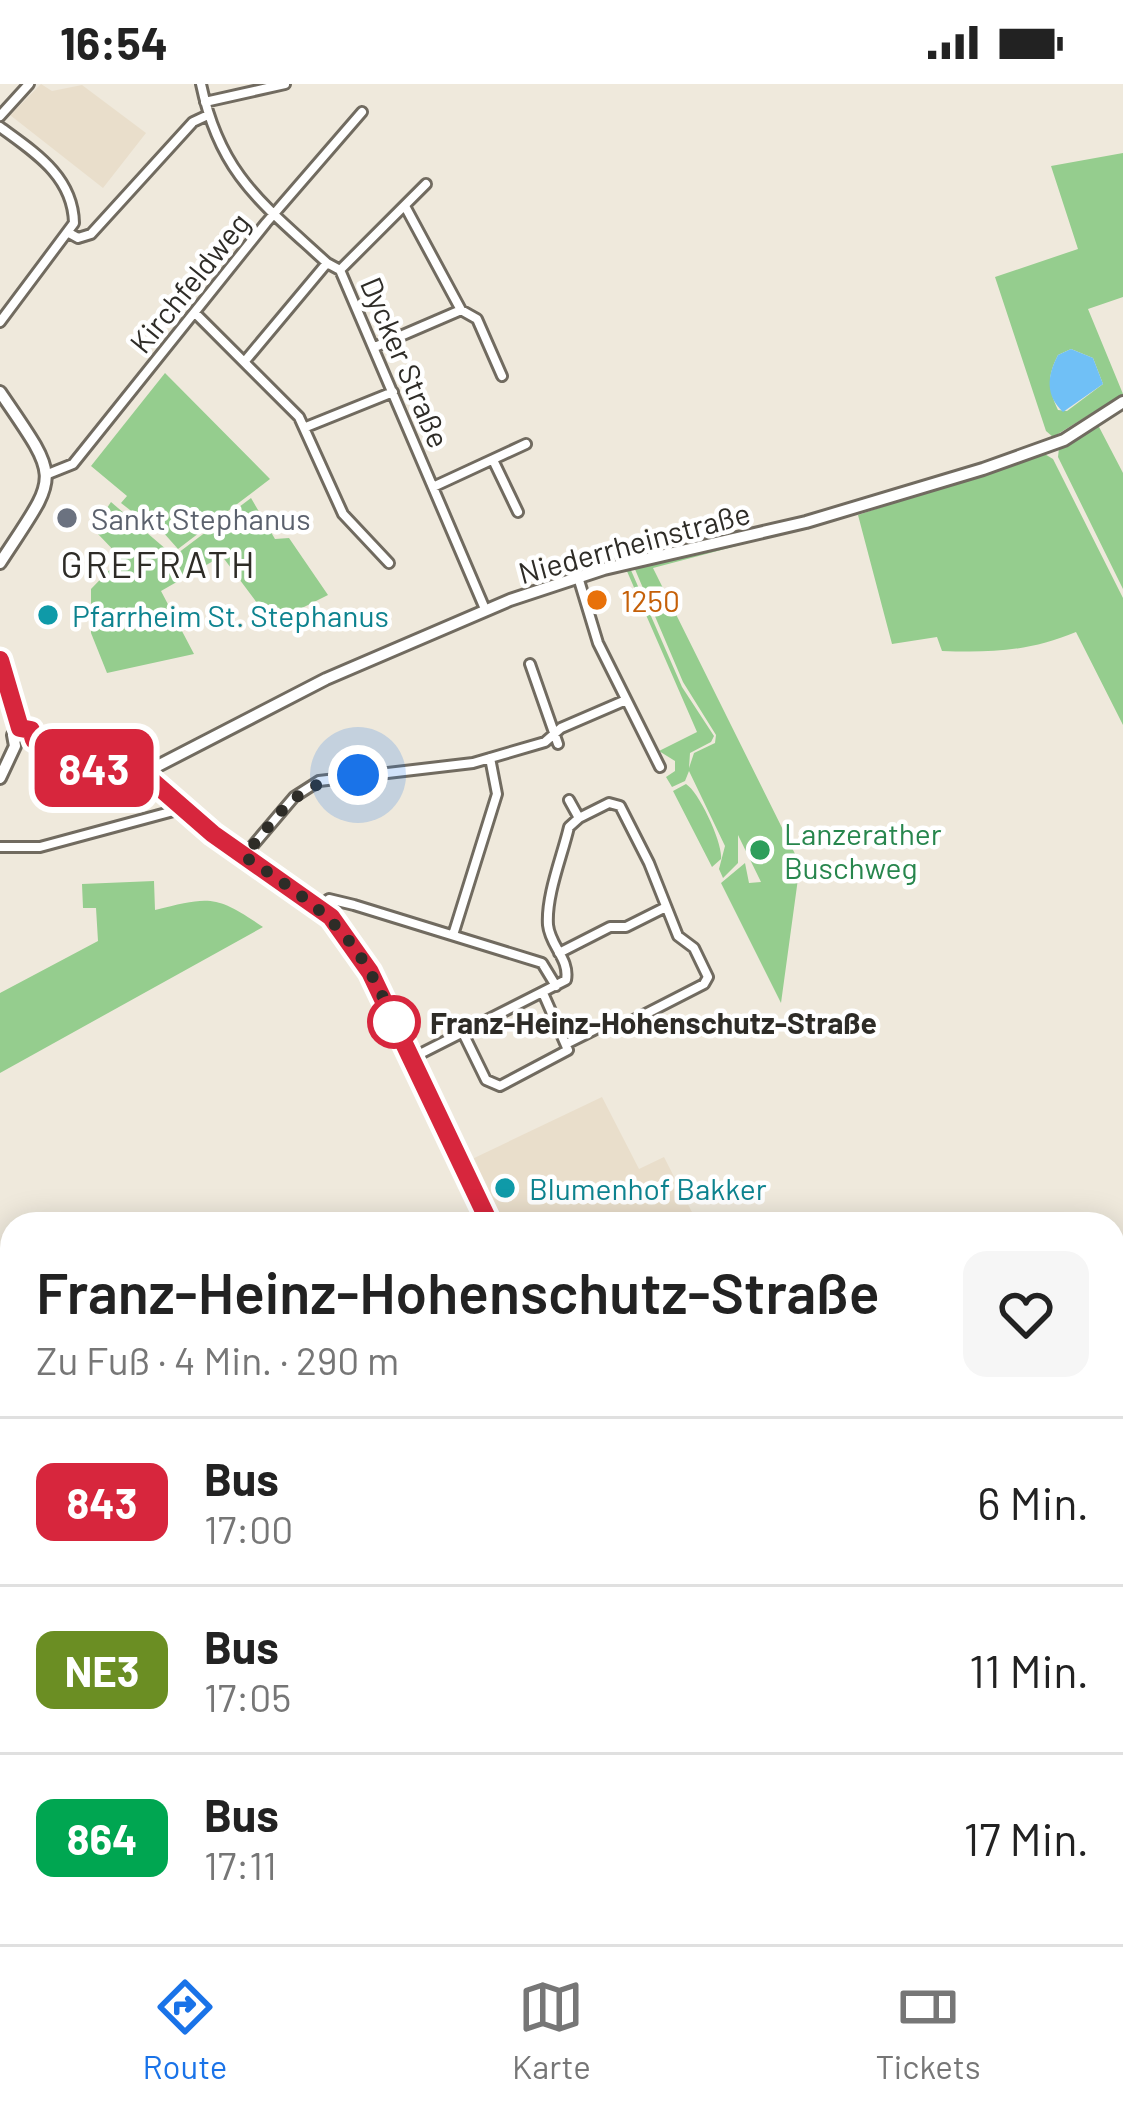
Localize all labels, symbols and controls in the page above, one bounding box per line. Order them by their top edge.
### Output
text: 16:54 [60,15,168,69]
street label: Kirchfeldweg [121,205,257,359]
street label: Dycker Straße [354,271,458,453]
street label: Niederrheinstraße [514,494,754,590]
place label: Sankt Stephanus [91,500,311,536]
marker: Sankt Stephanus [54,505,80,531]
district label: GREFRATH [60,542,258,585]
place label: 1250 [621,582,680,618]
marker: 1250 [584,587,610,613]
place label: Pfarrheim St. Stephanus [72,597,389,633]
marker: Pfarrheim St. Stephanus [35,602,61,628]
line badge: 843 [25,729,163,807]
text: 843 [59,743,129,793]
your location [328,745,388,805]
place label: Lanzerather Buschweg [784,815,942,885]
marker: Lanzerather Buschweg [747,837,773,863]
marker: Franz-Heinz-Hohenschutz-Straße [369,997,419,1047]
place label: Franz-Heinz-Hohenschutz-Straße [430,1004,877,1040]
place label: Blumenhof Bakker [529,1170,767,1206]
marker: Blumenhof Bakker [492,1175,518,1201]
button: heart [963,1251,1089,1377]
text: Franz-Heinz-Hohenschutz-Straße [36,1257,880,1325]
text: Zu Fuß · 4 Min. · 290 m [36,1336,399,1383]
text: Bus [204,1451,279,1505]
text: 6 Min. [977,1475,1089,1529]
text: 843 [67,1477,137,1527]
text: 17:00 [204,1505,293,1552]
text: Bus [204,1619,279,1673]
text: 11 Min. [969,1643,1089,1697]
text: NE3 [65,1645,139,1695]
text: 17:05 [204,1673,291,1720]
text: Bus [204,1787,279,1841]
text: 17 Min. [963,1811,1089,1865]
text: 864 [67,1813,137,1863]
text: 17:11 [204,1841,277,1888]
tab: Route [142,1974,227,2086]
tab: Karte [512,1974,591,2086]
tab: Tickets [876,1974,981,2086]

